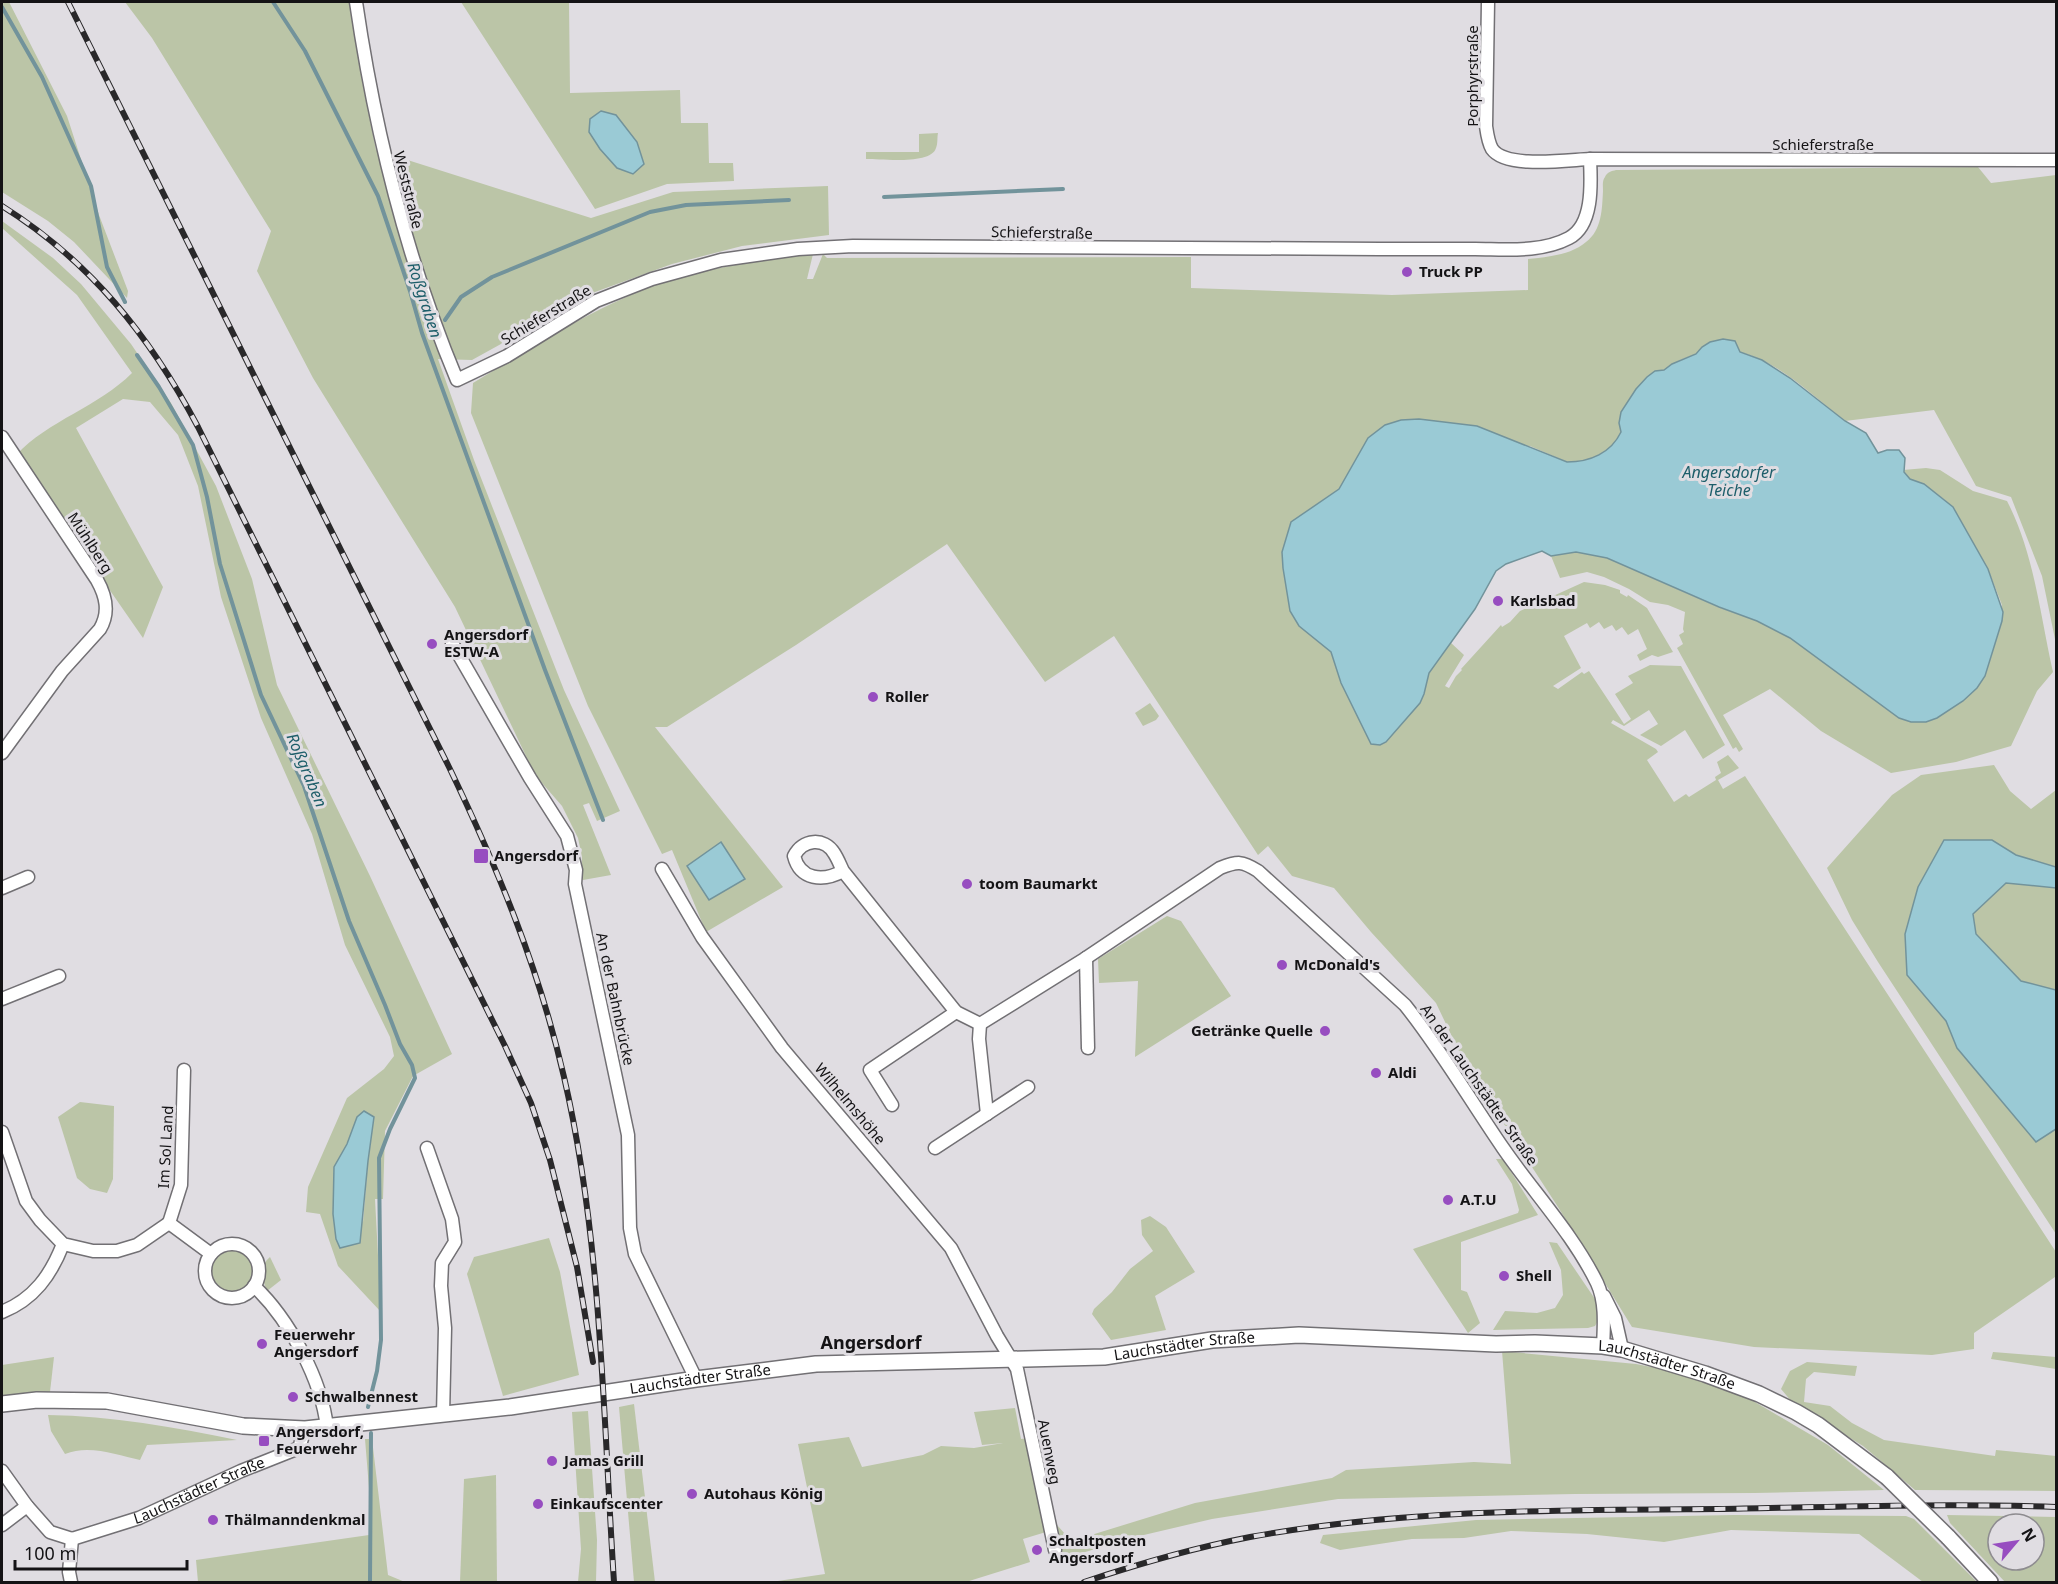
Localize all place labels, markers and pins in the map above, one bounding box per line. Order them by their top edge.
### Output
place label: Truck PP [1419,261,1483,281]
marker: Truck PP [1400,265,1414,279]
place label: Karlsbad [1510,590,1576,610]
marker: Karlsbad [1491,594,1505,608]
place label: Angersdorf ESTW-A [444,624,529,661]
marker: Angersdorf ESTW-A [425,637,439,651]
place label: Roller [885,686,929,706]
marker: Roller [866,690,880,704]
place label: Angersdorf [494,845,579,865]
marker: Angersdorf [472,847,490,865]
place label: toom Baumarkt [979,873,1098,893]
marker: toom Baumarkt [960,877,974,891]
place label: McDonald's [1294,954,1380,974]
marker: McDonald's [1275,958,1289,972]
place label: Getränke Quelle [1191,1020,1313,1040]
marker: Getränke Quelle [1318,1024,1332,1038]
place label: Aldi [1388,1062,1417,1082]
marker: Aldi [1369,1066,1383,1080]
place label: A.T.U [1460,1189,1497,1209]
marker: A.T.U [1441,1193,1455,1207]
place label: Shell [1516,1265,1552,1285]
marker: Shell [1497,1269,1511,1283]
place label: Feuerwehr Angersdorf [274,1324,359,1361]
marker: Feuerwehr Angersdorf [255,1337,269,1351]
place label: Schwalbennest [305,1386,418,1406]
marker: Schwalbennest [286,1390,300,1404]
place label: Angersdorf, Feuerwehr [276,1421,364,1458]
marker: Angersdorf, Feuerwehr [257,1434,271,1448]
place label: Jamas Grill [562,1450,644,1470]
marker: Jamas Grill [545,1454,559,1468]
place label: Autohaus König [704,1483,823,1503]
marker: Autohaus König [685,1487,699,1501]
place label: Einkaufscenter [550,1493,663,1513]
marker: Einkaufscenter [531,1497,545,1511]
place label: Thälmanndenkmal [225,1509,366,1529]
marker: Thälmanndenkmal [206,1513,220,1527]
place label: Schaltposten Angersdorf [1049,1530,1146,1567]
marker: Schaltposten Angersdorf [1030,1543,1044,1557]

